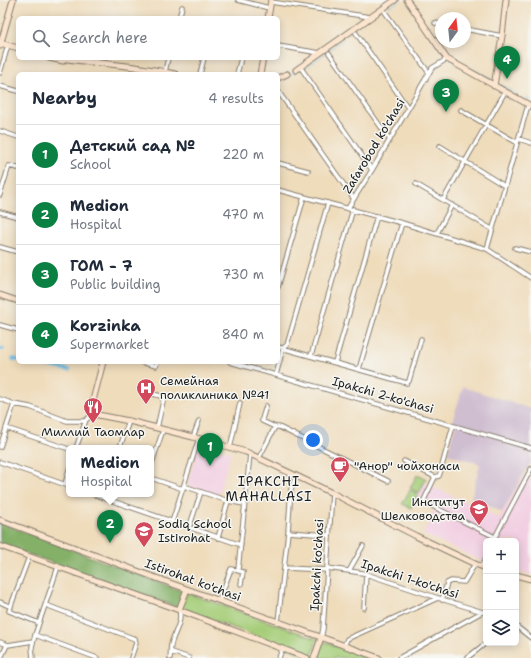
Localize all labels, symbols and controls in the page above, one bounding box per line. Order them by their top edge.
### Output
north arrow [435,12,471,48]
search box [16,16,280,60]
icon: search [30,27,52,49]
text: Search here [62,28,148,48]
pin: 4 [494,46,520,79]
pin: 3 [433,79,459,112]
text: Nearby [32,87,97,109]
text: 4 results [208,90,264,107]
street label: Zafarobod ko'chasi [339,95,409,197]
text: Детский сад № [70,136,195,156]
text: 1 [42,146,48,163]
text: 220 m [222,146,264,163]
text: School [70,156,111,173]
text: Medion [70,196,129,216]
text: 2 [40,206,50,223]
text: 470 m [222,206,264,223]
text: Hospital [70,216,121,233]
text: ГОМ - 7 [70,256,133,276]
text: 3 [40,266,50,283]
text: 730 m [222,266,264,283]
text: Public building [70,276,161,293]
text: Korzinka [70,316,141,336]
text: 4 [40,326,50,343]
text: 840 m [222,326,264,343]
text: Supermarket [70,336,149,353]
place label: Семейная поликлиника №41 [160,373,269,403]
street label: Ipakchi 2-ko'chasi [330,373,436,417]
hospital icon: Семейная поликлиника №41 [135,377,157,405]
restaurant icon: Миллий Таомлар [82,396,104,424]
place label: Миллий Таомлар [41,424,145,440]
your location [303,430,323,450]
pin: 1 [197,433,223,466]
popup [66,445,154,497]
text: Medion [81,453,139,473]
cafe icon: "Анор" чойхонаси [329,455,351,483]
place label: "Анор" чойхонаси [354,458,460,474]
text: Hospital [81,473,132,490]
district label: IPAKCHI MAHALLASI [226,473,312,505]
place label: Институт Шелководства [381,494,466,524]
school or university icon: Институт Шелководства [468,498,490,526]
pin: 2 [97,510,123,543]
place label: Sodiq School Istirohat [158,516,232,546]
street label: Ipakchi ko'chasi [307,518,327,612]
school or university icon: Sodiq School Istirohat [133,520,155,548]
map controls [483,538,519,646]
button: + [483,538,519,574]
street label: Istirohat ko'chasi [143,555,243,605]
street label: Ipakchi 1-ko'chasi [359,556,461,602]
button: − [483,574,519,610]
button: layers [483,610,519,646]

